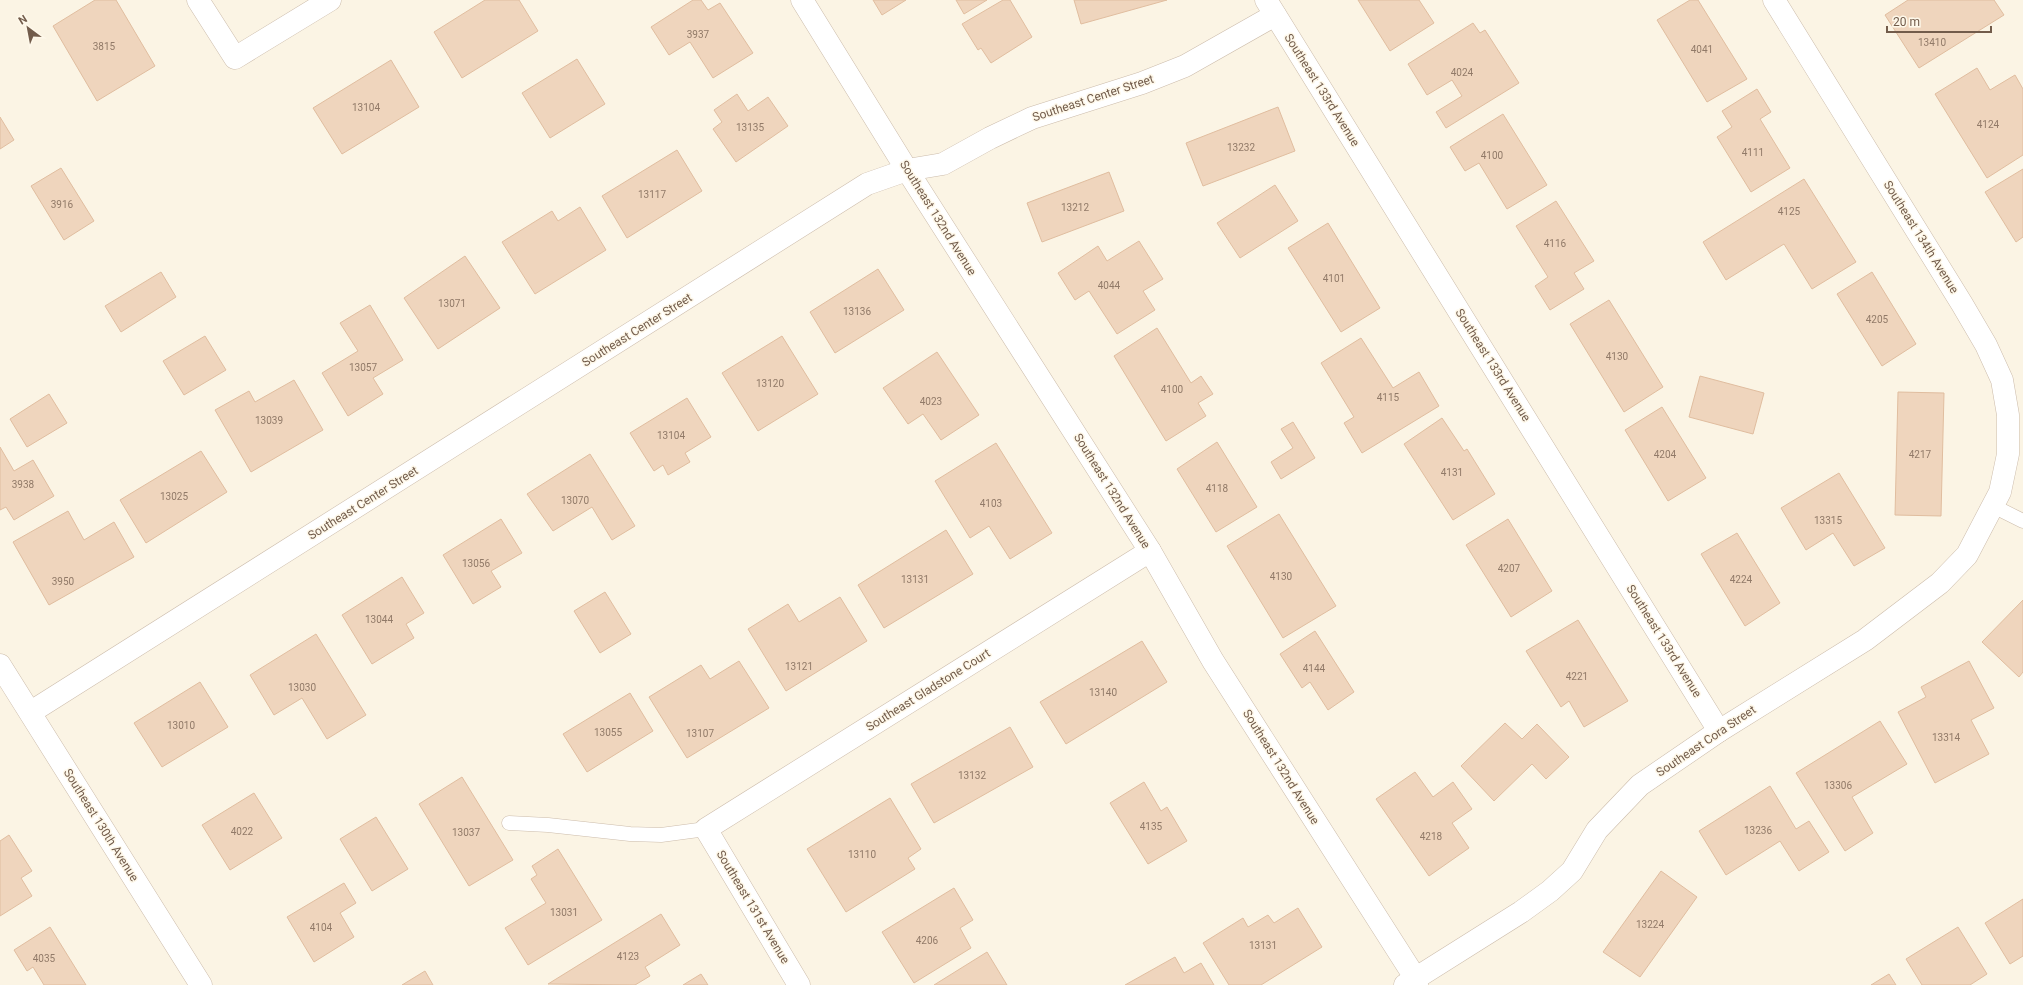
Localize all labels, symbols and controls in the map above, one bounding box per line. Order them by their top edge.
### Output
north arrow [8,8,48,48]
scale bar [1887,8,1991,34]
text: N [16,12,30,28]
text: 20 m [1893,15,1920,29]
house number: 3937 [687,29,710,40]
street label: Southeast 133rd Avenue [1282,31,1362,149]
house number: 13410 [1918,37,1946,48]
house number: 3815 [93,41,116,52]
house number: 4041 [1691,44,1713,55]
house number: 4024 [1451,67,1474,78]
street label: Southeast Center Street [1030,72,1156,124]
house number: 13104 [352,102,380,113]
house number: 4124 [1977,119,2000,130]
house number: 13135 [736,122,764,133]
house number: 13232 [1227,142,1255,153]
house number: 4111 [1742,147,1764,158]
house number: 4100 [1481,150,1504,161]
street label: Southeast 132nd Avenue [897,158,979,278]
street label: Southeast 134th Avenue [1881,178,1961,296]
house number: 13117 [638,189,666,200]
house number: 3916 [51,199,74,210]
house number: 13212 [1061,202,1089,213]
house number: 4125 [1778,206,1801,217]
house number: 4116 [1544,238,1567,249]
house number: 4101 [1323,273,1345,284]
house number: 4044 [1098,280,1121,291]
street label: Southeast Center Street [579,290,695,370]
house number: 13071 [438,298,466,309]
house number: 13136 [843,306,871,317]
street label: Southeast 133rd Avenue [1453,306,1533,424]
house number: 4205 [1866,314,1889,325]
house number: 4130 [1606,351,1629,362]
house number: 13057 [349,362,377,373]
house number: 13120 [756,378,784,389]
house number: 4100 [1161,384,1184,395]
house number: 4115 [1377,392,1400,403]
house number: 4023 [920,396,942,407]
house number: 13039 [255,415,283,426]
house number: 13104 [657,430,685,441]
street label: Southeast 132nd Avenue [1071,431,1153,551]
house number: 4204 [1654,449,1677,460]
house number: 4217 [1909,449,1932,460]
street label: Southeast Center Street [305,463,421,543]
house number: 4131 [1441,467,1463,478]
house number: 3938 [12,479,35,490]
house number: 4118 [1206,483,1229,494]
house number: 13025 [160,491,188,502]
house number: 13070 [561,495,589,506]
house number: 4103 [980,498,1002,509]
house number: 13315 [1814,515,1842,526]
house number: 13056 [462,558,490,569]
house number: 4207 [1498,563,1521,574]
house number: 4130 [1270,571,1293,582]
house number: 13131 [901,574,929,585]
house number: 4224 [1730,574,1753,585]
house number: 3950 [52,576,75,587]
street label: Southeast 133rd Avenue [1624,582,1704,700]
house number: 13044 [365,614,393,625]
street label: Southeast Gladstone Court [863,646,993,734]
house number: 13121 [785,661,813,672]
house number: 4144 [1303,663,1326,674]
house number: 4221 [1566,671,1588,682]
house number: 13030 [288,682,316,693]
house number: 13140 [1089,687,1117,698]
street label: Southeast Cora Street [1654,703,1758,779]
street label: Southeast 132nd Avenue [1240,707,1322,827]
house number: 13010 [167,720,195,731]
house number: 13055 [594,727,622,738]
house number: 13107 [686,728,714,739]
house number: 13314 [1932,732,1960,743]
street label: Southeast 130th Avenue [61,766,141,884]
house number: 13132 [958,770,986,781]
house number: 13306 [1824,780,1852,791]
house number: 4135 [1140,821,1163,832]
house number: 13236 [1744,825,1772,836]
house number: 4022 [231,826,254,837]
house number: 13037 [452,827,480,838]
house number: 4218 [1420,831,1443,842]
street label: Southeast 131st Avenue [714,848,792,966]
house number: 13110 [848,849,876,860]
house number: 13031 [550,907,578,918]
house number: 13224 [1636,919,1664,930]
house number: 4104 [310,922,333,933]
house number: 4206 [916,935,939,946]
house number: 13131 [1249,940,1277,951]
house number: 4123 [617,951,639,962]
house number: 4035 [33,953,56,964]

